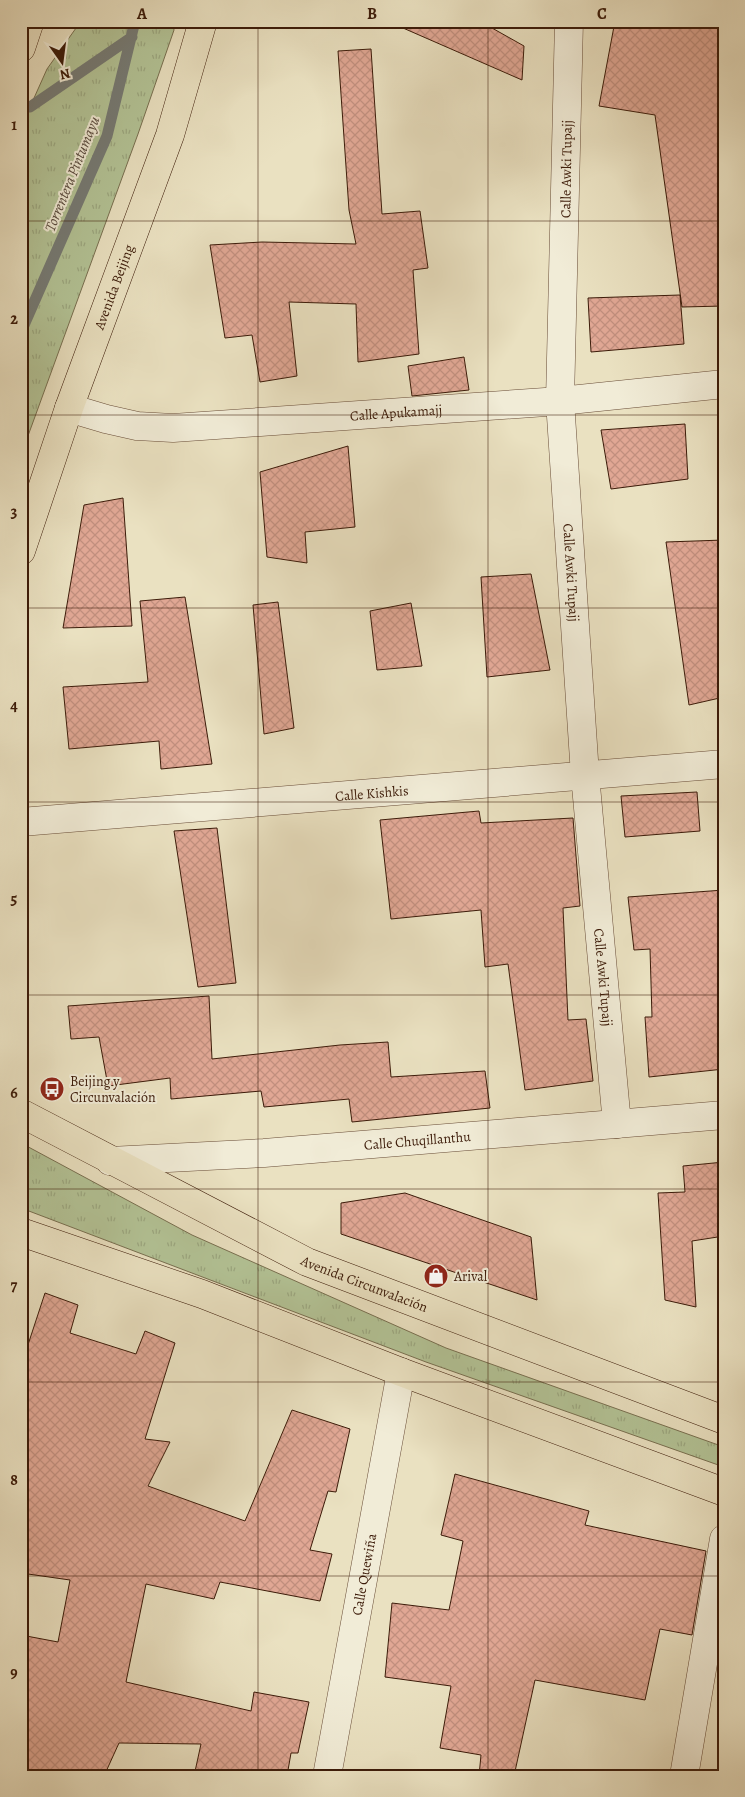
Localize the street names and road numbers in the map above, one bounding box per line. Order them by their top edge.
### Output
street label: Calle Awki Tupajj [556,120,577,218]
street label: Avenida Beijing [90,242,139,333]
street label: Calle Apukamajj [349,400,443,426]
street label: Calle Awki Tupajj [558,523,584,622]
street label: Calle Kishkis [334,781,409,806]
street label: Calle Awki Tupajj [589,927,617,1027]
street label: Calle Chuqillanthu [363,1127,472,1155]
street label: Avenida Circunvalación [296,1251,431,1317]
street label: Calle Quewiña [348,1531,381,1617]

